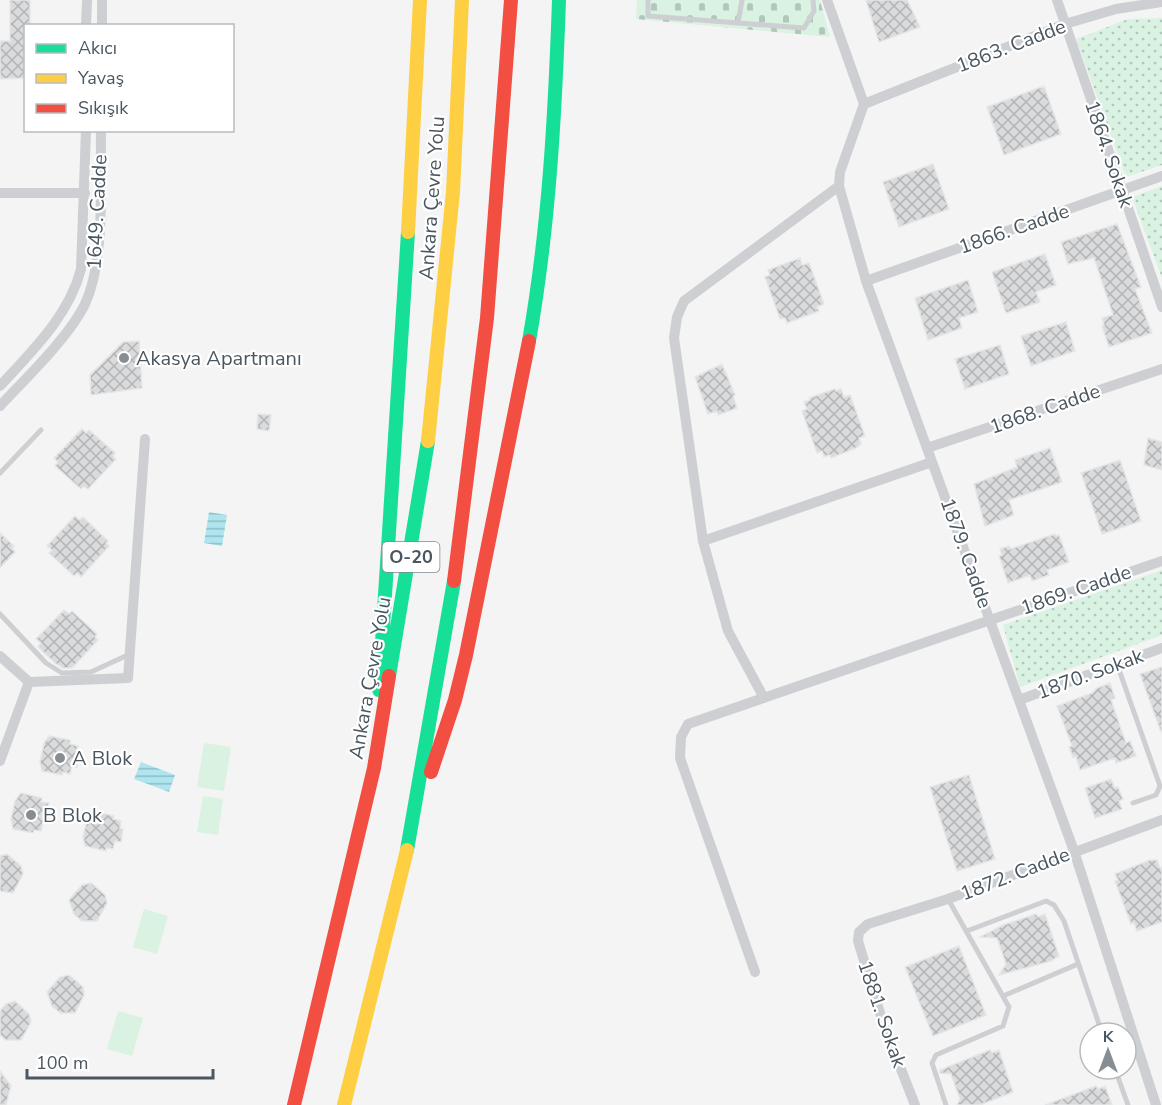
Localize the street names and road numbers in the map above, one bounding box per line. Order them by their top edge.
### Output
street label: 1863. Cadde [952,13,1070,79]
street label: 1864. Sokak [1078,97,1140,212]
street label: Ankara Çevre Yolu [413,115,451,281]
street label: 1649. Cadde [80,154,114,270]
street label: 1866. Cadde [955,197,1073,261]
street label: 1868. Cadde [986,377,1104,441]
street label: 1879. Cadde [934,494,998,612]
road number: O-20 [382,542,440,572]
street label: 1869. Cadde [1017,558,1135,622]
street label: Ankara Çevre Yolu [342,595,398,761]
street label: 1870. Sokak [1033,642,1148,706]
street label: 1872. Cadde [956,841,1074,907]
street label: 1881. Sokak [851,957,913,1072]

